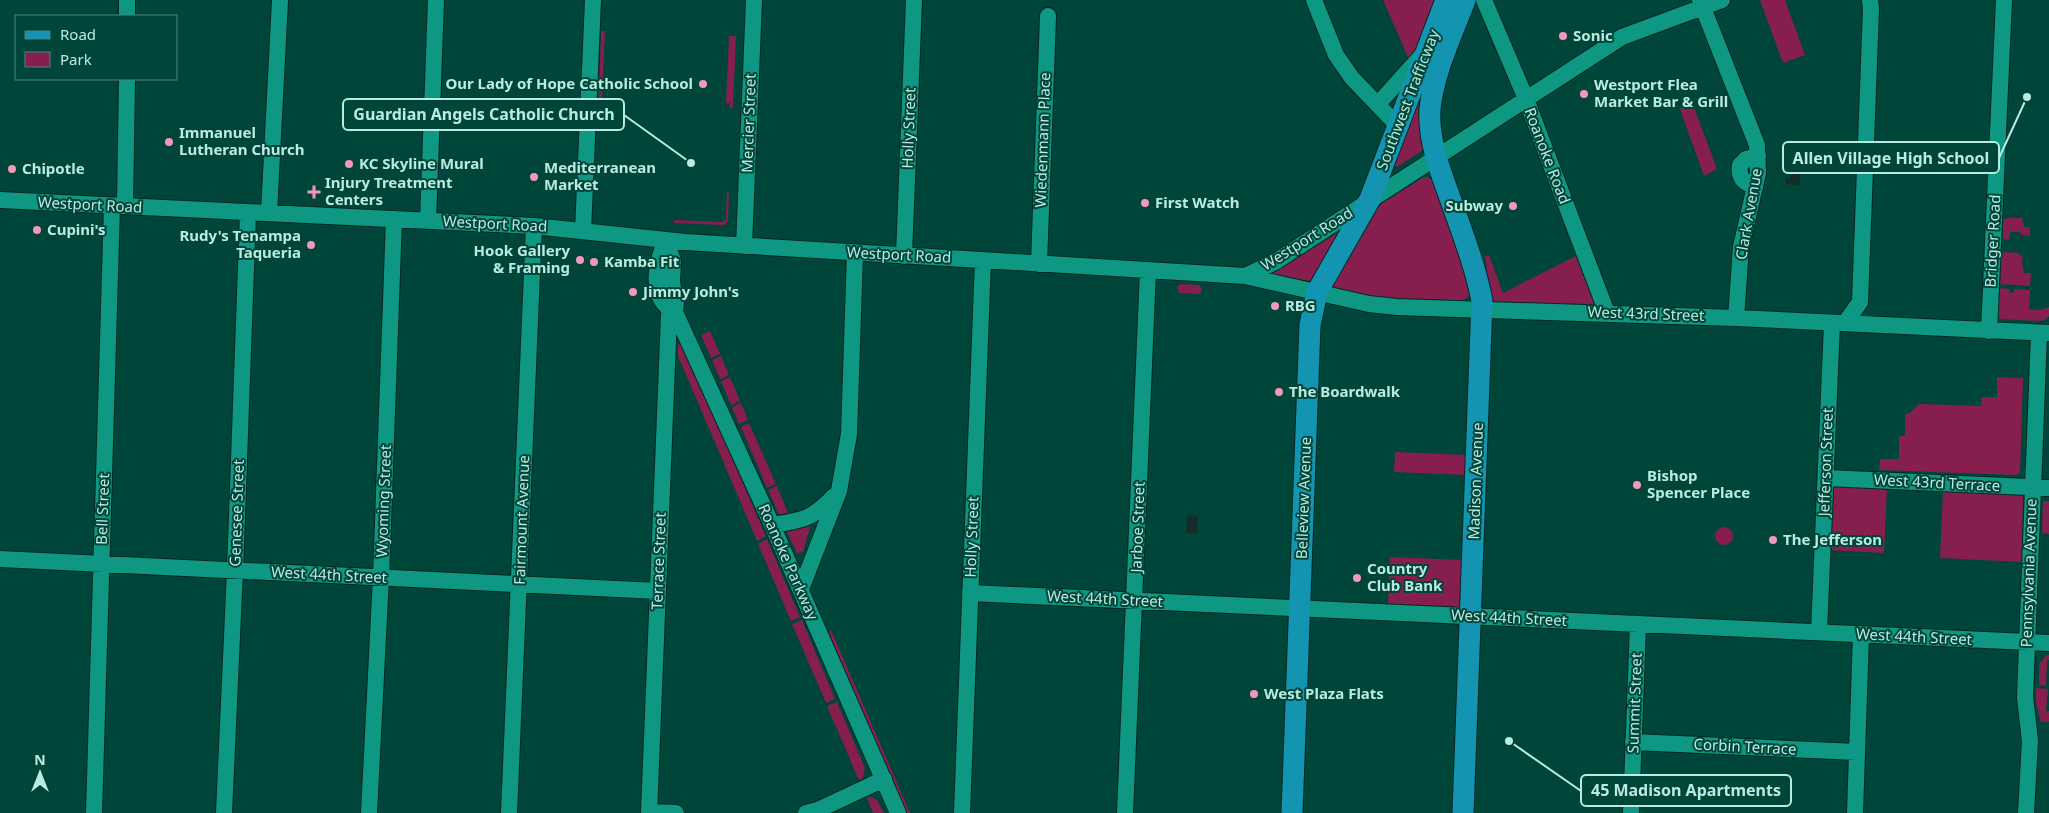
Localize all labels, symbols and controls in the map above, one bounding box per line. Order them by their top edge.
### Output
legend [15,15,178,80]
text: Road [60,24,96,44]
place label: Sonic [1573,25,1613,45]
street label: Southwest Trafficway [1371,26,1443,173]
marker: Sonic [1557,30,1569,42]
text: Park [60,49,92,69]
street label: Mercier Street [736,72,760,173]
street label: Wiedenmann Place [1030,72,1054,208]
place label: Our Lady of Hope Catholic School [445,73,693,93]
place label: Westport Flea Market Bar & Grill [1594,74,1728,111]
marker: Our Lady of Hope Catholic School [697,78,709,90]
street label: Holly Street [897,86,919,169]
marker: Westport Flea Market Bar & Grill [1578,88,1590,100]
callout: Guardian Angels Catholic Church [343,99,624,130]
text: Guardian Angels Catholic Church [353,103,615,125]
street label: Roanoke Road [1520,105,1575,207]
place label: Immanuel Lutheran Church [179,122,304,159]
marker: Immanuel Lutheran Church [163,136,175,148]
callout: Allen Village High School [1783,142,1999,173]
text: Allen Village High School [1793,147,1989,169]
place label: KC Skyline Mural [359,153,484,173]
place label: Mediterranean Market [544,157,656,194]
place label: Chipotle [22,158,85,178]
marker: KC Skyline Mural [343,158,355,170]
marker: Chipotle [6,163,18,175]
street label: Clark Avenue [1730,167,1766,261]
marker: Mediterranean Market [528,171,540,183]
place label: Injury Treatment Centers [325,172,453,209]
marker: Injury Treatment Centers [307,185,321,199]
street label: Westport Road [37,191,143,217]
place label: First Watch [1155,192,1240,212]
street label: Bridger Road [1980,194,2004,288]
place label: Subway [1445,195,1503,215]
marker: First Watch [1139,197,1151,209]
marker: Subway [1507,200,1519,212]
street label: Westport Road [1257,202,1356,274]
street label: Westport Road [442,210,548,236]
place label: Cupini's [47,219,106,239]
marker: Cupini's [31,224,43,236]
place label: Rudy's Tenampa Taqueria [179,225,301,262]
marker: Rudy's Tenampa Taqueria [305,239,317,251]
place label: Hook Gallery & Framing [474,240,570,277]
street label: Westport Road [846,241,952,267]
place label: Kamba Fit [604,251,680,271]
marker: Hook Gallery & Framing [574,254,586,266]
marker: Kamba Fit [588,256,600,268]
place label: Jimmy John's [641,281,739,301]
marker: Jimmy John's [627,286,639,298]
place label: RBG [1285,295,1316,315]
marker: RBG [1269,300,1281,312]
street label: West 43rd Street [1587,301,1705,325]
place label: The Boardwalk [1289,381,1401,401]
marker: The Boardwalk [1273,386,1285,398]
street label: Jefferson Street [1813,407,1837,519]
street label: Madison Avenue [1463,422,1487,540]
street label: Belleview Avenue [1291,437,1315,559]
street label: Wyoming Street [371,444,395,558]
street label: Fairmount Avenue [509,455,533,585]
street label: Genesee Street [224,459,248,567]
place label: Bishop Spencer Place [1647,465,1750,502]
street label: West 43rd Terrace [1873,469,2001,495]
street label: Bell Street [91,472,113,545]
marker: Bishop Spencer Place [1631,479,1643,491]
street label: Jarboe Street [1125,480,1149,575]
street label: Holly Street [960,495,982,578]
street label: Pennsylvania Avenue [2015,498,2041,648]
street label: Roanoke Parkway [754,500,824,623]
street label: Terrace Street [646,511,670,610]
place label: The Jefferson [1783,529,1882,549]
marker: The Jefferson [1767,534,1779,546]
place label: Country Club Bank [1367,558,1443,595]
street label: West 44th Street [270,561,388,587]
marker: Country Club Bank [1351,572,1363,584]
street label: West 44th Street [1046,585,1164,611]
street label: West 44th Street [1450,604,1568,630]
street label: West 44th Street [1855,623,1973,649]
street label: Summit Street [1622,652,1646,754]
place label: West Plaza Flats [1264,683,1384,703]
marker: West Plaza Flats [1248,688,1260,700]
street label: Corbin Terrace [1693,733,1797,759]
north arrow [15,748,65,798]
text: N [34,750,46,769]
callout: 45 Madison Apartments [1581,775,1791,806]
text: 45 Madison Apartments [1591,779,1781,801]

